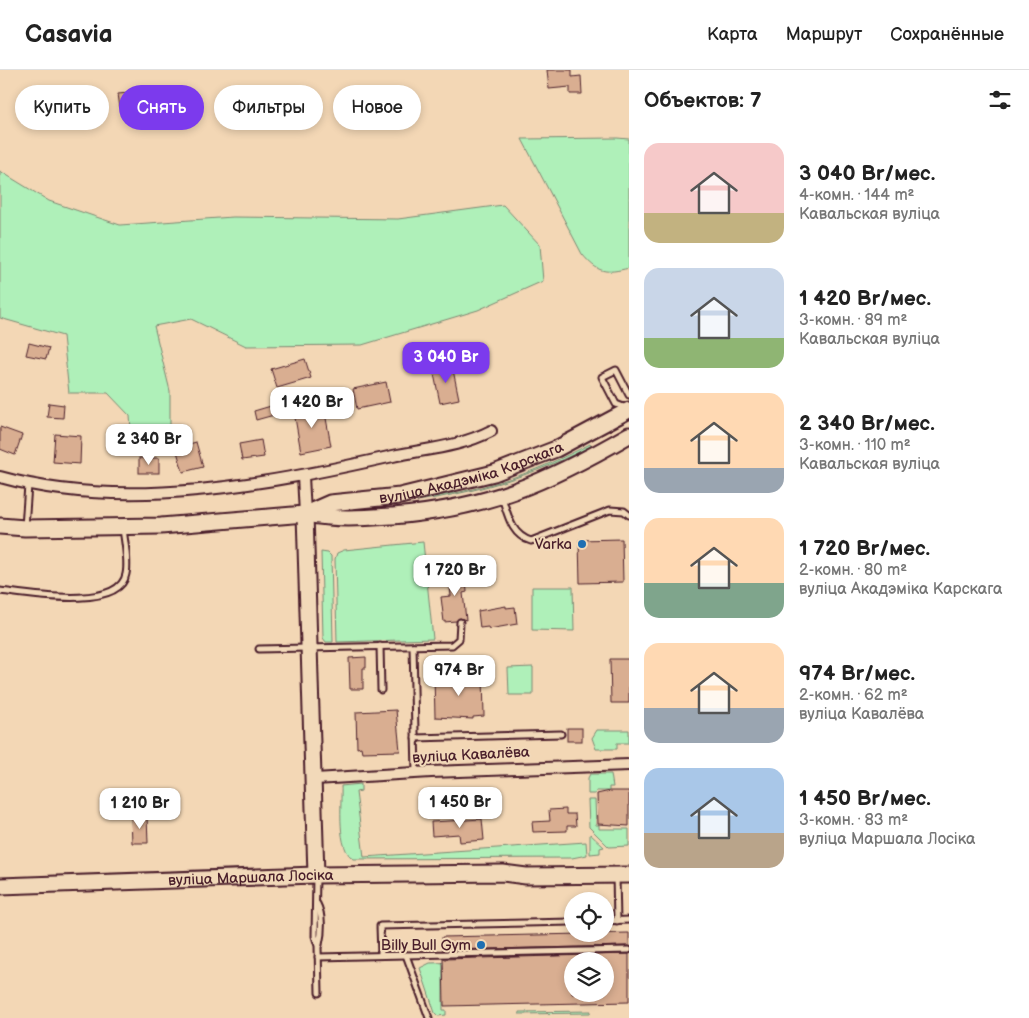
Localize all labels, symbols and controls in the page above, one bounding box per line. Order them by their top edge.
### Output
text: Casavia [25,20,112,49]
text: Карта [707,24,758,45]
text: Маршрут [786,24,862,45]
text: Сохранённые [890,24,1004,45]
chip: Купить [15,85,109,130]
chip: Снять [119,85,204,130]
chip: Фильтры [214,85,323,130]
chip: Новое [333,85,421,130]
icon: filters [986,86,1014,114]
text: Объектов: 7 [644,88,762,113]
text: 3 040 Br/мес. [799,161,935,186]
icon: home [684,163,744,223]
text: 4-комн. · 144 m² [799,186,915,205]
text: Кавальская вуліца [799,205,940,224]
text: 1 420 Br/мес. [799,286,931,311]
icon: home [684,288,744,348]
text: 3-комн. · 89 m² [799,311,907,330]
text: Кавальская вуліца [799,330,940,349]
pin: 3 040 Br [394,342,498,384]
text: 3 040 Br [413,348,479,367]
pin: 1 420 Br [260,386,364,429]
text: 1 420 Br [281,393,343,412]
text: 2 340 Br/мес. [799,411,935,436]
icon: home [684,413,744,473]
pin: 2 340 Br [97,424,201,466]
text: 2 340 Br [117,430,181,449]
text: 3-комн. · 110 m² [799,436,911,455]
street label: вуліца Акадэміка Карскага [378,437,567,508]
text: Кавальская вуліца [799,455,940,474]
place label: Varka [534,535,572,554]
text: 1 720 Br/мес. [799,536,930,561]
marker: Varka [576,538,588,550]
icon: home [684,538,744,598]
pin: 1 720 Br [403,554,507,597]
text: 1 720 Br [424,561,486,580]
text: 2-комн. · 80 m² [799,561,907,580]
text: вуліца Акадэміка Карскага [799,580,1003,599]
pin: 974 Br [418,654,500,697]
text: 974 Br [434,661,484,680]
text: 974 Br/мес. [799,661,915,686]
icon: home [684,663,744,723]
text: 2-комн. · 62 m² [799,686,908,705]
text: вуліца Кавалёва [799,705,924,724]
street label: вуліца Кавалёва [412,742,530,768]
pin: 1 450 Br [408,786,512,829]
text: 1 450 Br/мес. [799,786,931,811]
pin: 1 210 Br [88,788,192,830]
icon: home [684,788,744,848]
text: 1 450 Br [429,793,491,812]
text: 1 210 Br [111,794,170,813]
text: 3-комн. · 83 m² [799,811,908,830]
text: вуліца Маршала Лосіка [799,830,976,849]
street label: вуліца Маршала Лосіка [168,865,334,890]
map controls [564,892,614,1002]
button: locate [564,892,614,942]
place label: Billy Bull Gym [381,936,471,955]
marker: Billy Bull Gym [475,939,487,951]
button: layers [564,952,614,1002]

